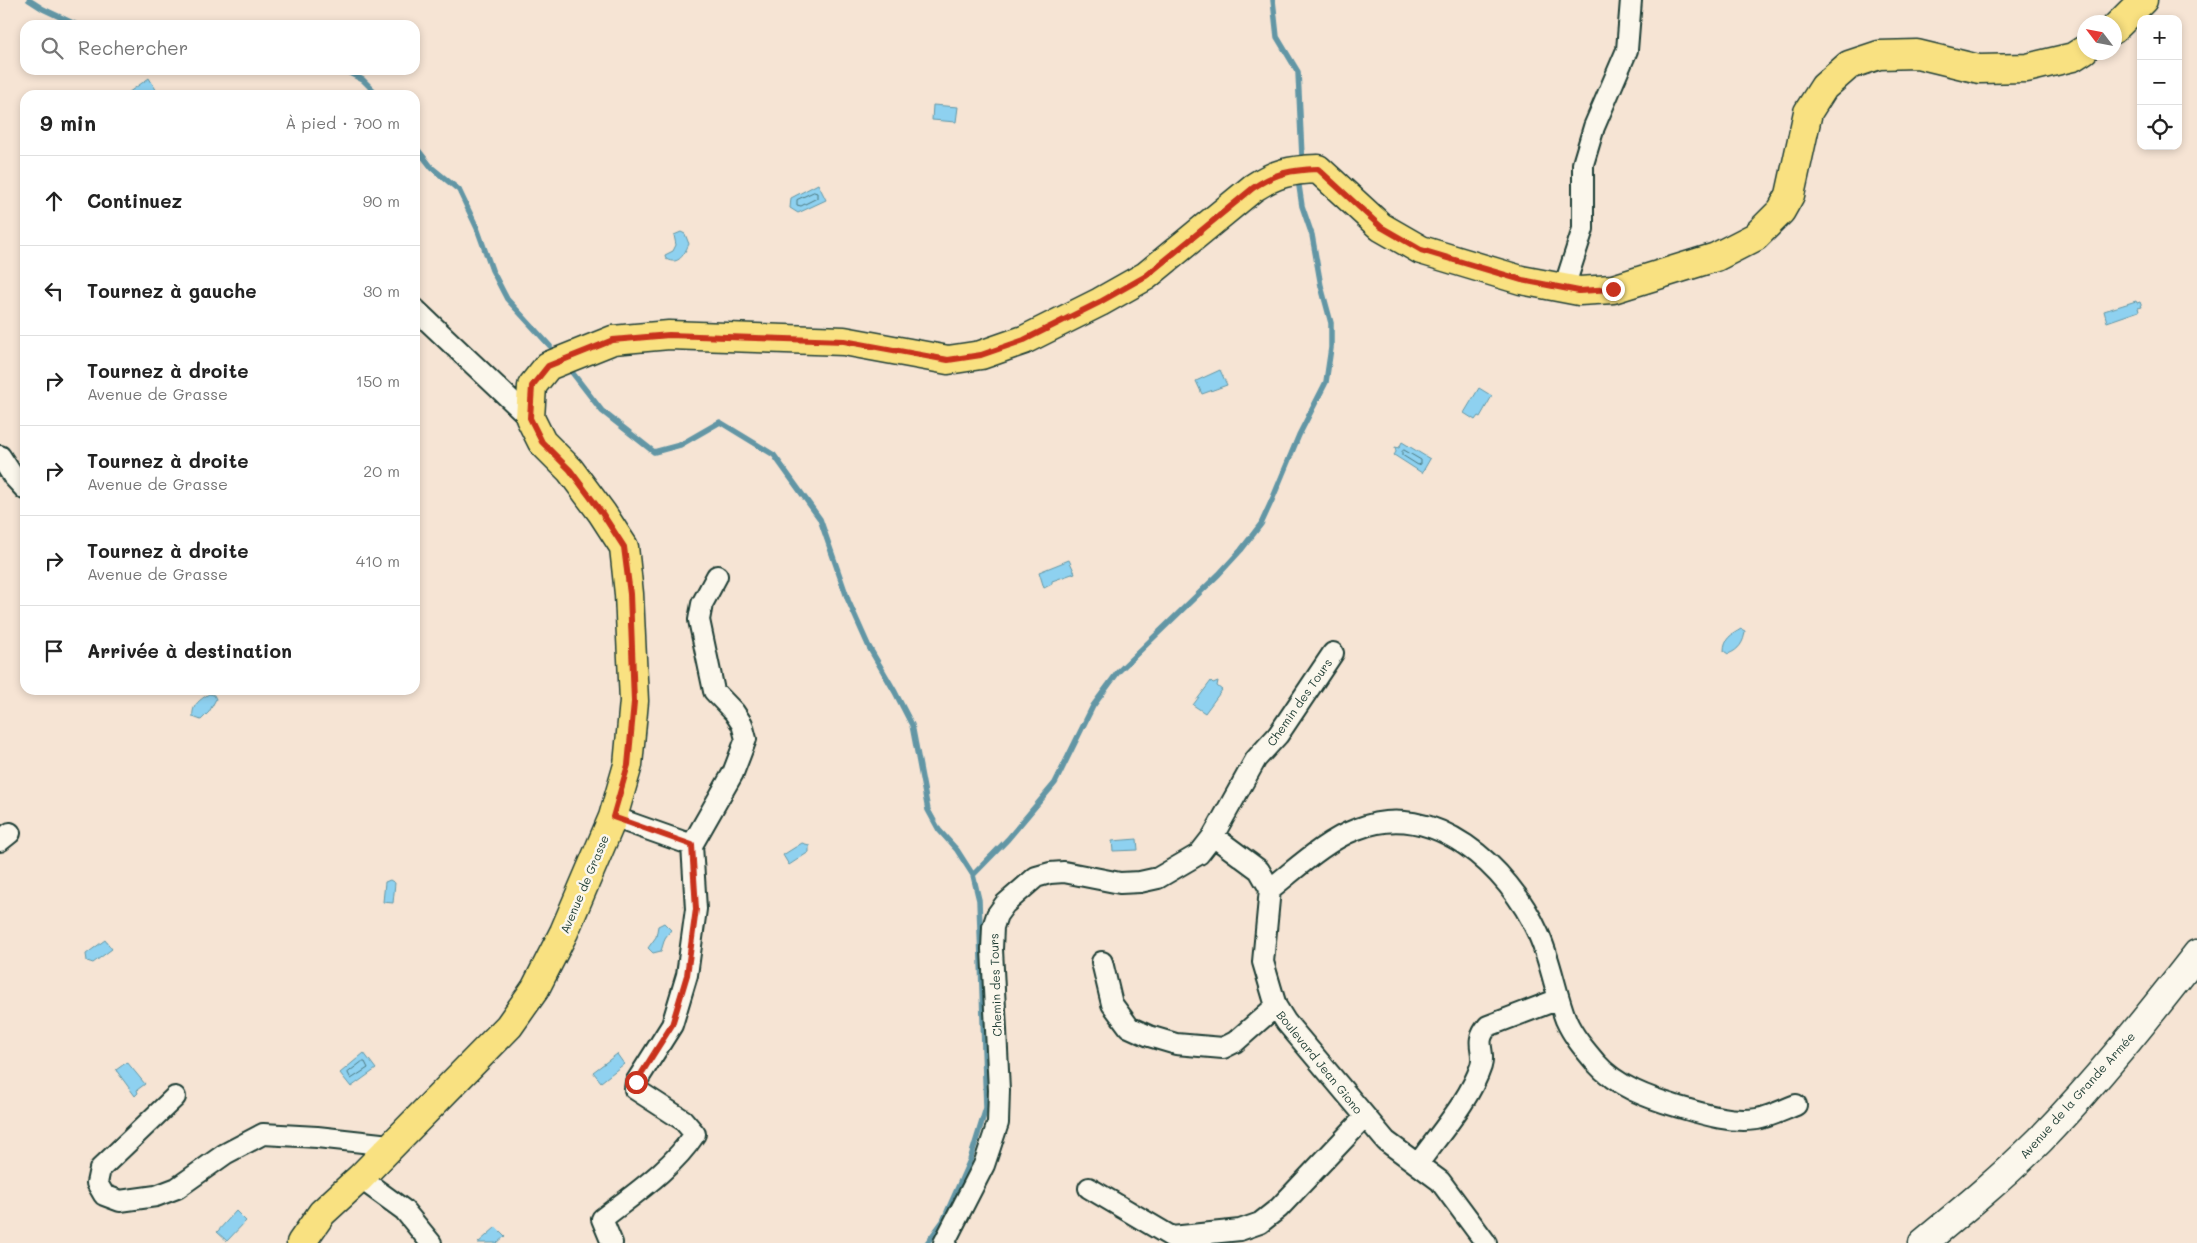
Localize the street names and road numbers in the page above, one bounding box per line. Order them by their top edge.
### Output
street label: Chemin des Tours [1263,655,1335,749]
street label: Avenue de Grasse [556,832,612,936]
street label: Chemin des Tours [985,933,1005,1037]
street label: Boulevard Jean Giono [1273,1007,1367,1117]
street label: Avenue de la Grande Armée [2016,1028,2138,1162]

